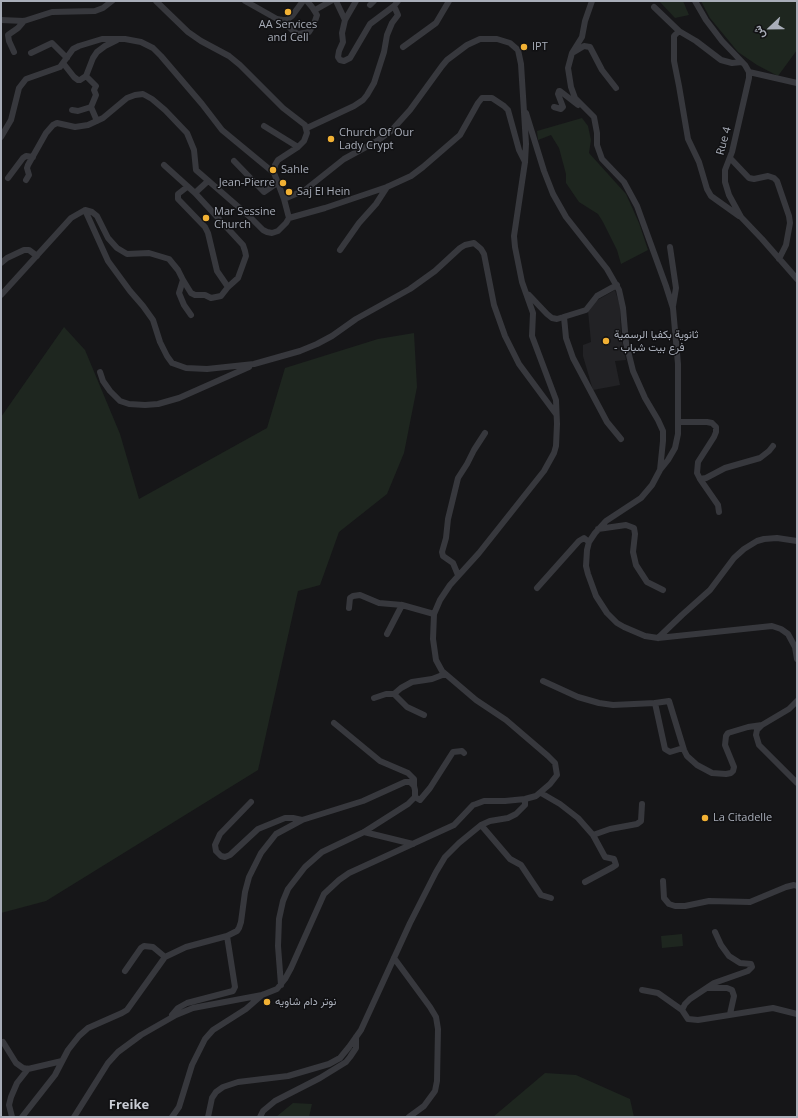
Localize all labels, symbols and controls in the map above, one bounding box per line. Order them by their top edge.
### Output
marker: AA Services and Cell [283,7,293,17]
north arrow [750,8,790,48]
place label: AA Services and Cell [259,18,317,44]
text: ش [749,24,768,42]
place label: IPT [532,40,548,54]
marker: IPT [519,42,529,52]
street label: Rue 4 [714,125,734,157]
place label: Church Of Our Lady Crypt [339,126,414,152]
marker: Church Of Our Lady Crypt [326,134,336,144]
place label: Sahle [281,163,309,177]
marker: Sahle [268,165,278,175]
place label: Jean-Pierre [219,176,275,190]
marker: Jean-Pierre [278,178,288,188]
place label: Saj El Hein [297,185,350,199]
marker: Saj El Hein [284,187,294,197]
place label: Mar Sessine Church [214,205,276,231]
marker: Mar Sessine Church [201,213,211,223]
place label: ثانوية بكفيا الرسمية - فرع بيت شباب [614,328,698,354]
marker: ثانوية بكفيا الرسمية - فرع بيت شباب [601,336,611,346]
place label: La Citadelle [713,811,772,825]
marker: La Citadelle [700,813,710,823]
place label: نوتر دام شاويه [275,995,336,1009]
marker: نوتر دام شاويه [262,997,272,1007]
district label: Freike [109,1097,149,1113]

